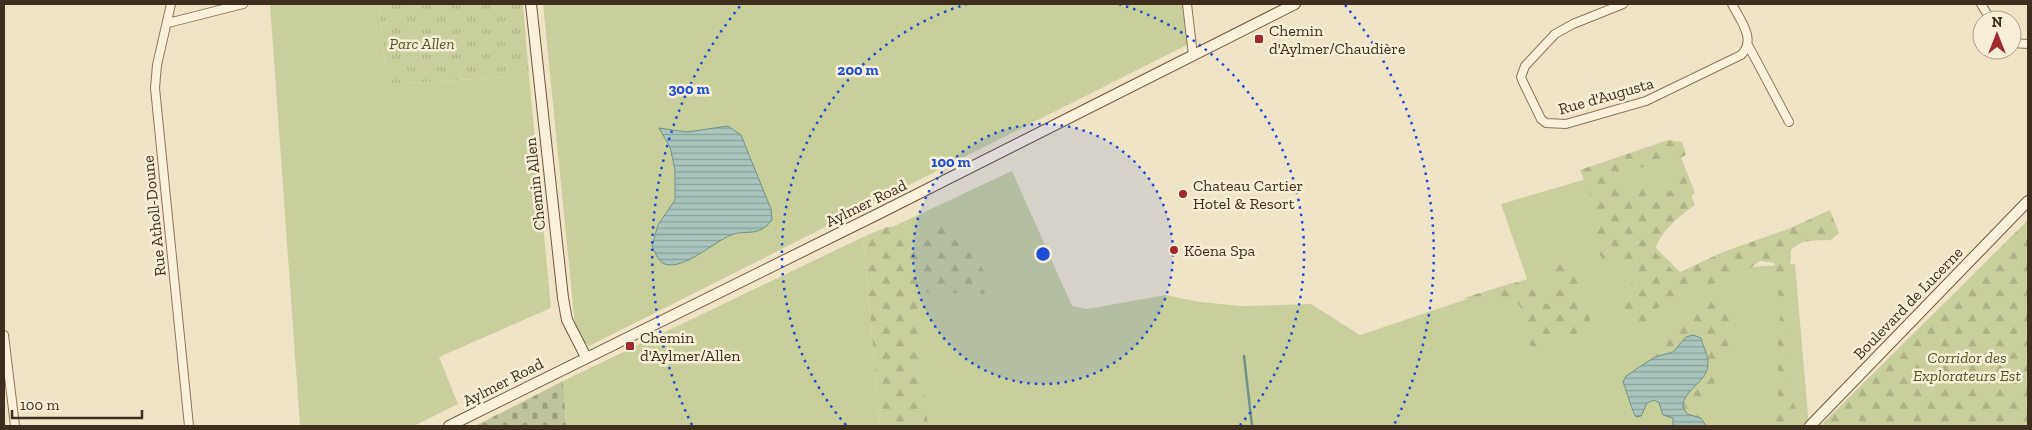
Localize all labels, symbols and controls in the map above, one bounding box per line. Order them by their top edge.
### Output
north arrow [1972,10,2022,60]
text: N [1992,14,2003,31]
place label: Chemin d'Aylmer/Chaudière [1269,21,1405,58]
marker: Chemin d'Aylmer/Chaudière [1253,33,1265,45]
park label: Parc Allen [389,34,455,53]
text: 200 m [837,61,879,79]
street label: Rue d'Augusta [1556,73,1656,119]
text: 300 m [668,80,710,98]
street label: Chemin Allen [521,136,549,231]
text: 100 m [931,153,971,171]
street label: Rue Atholl-Doune [138,155,170,277]
street label: Aylmer Road [822,175,910,231]
place label: Chateau Cartier Hotel & Resort [1193,176,1304,213]
marker: Chateau Cartier Hotel & Resort [1177,188,1189,200]
place label: Kōena Spa [1184,241,1256,260]
street label: Boulevard de Lucerne [1849,243,1967,363]
marker: Kōena Spa [1168,244,1180,256]
centre of rings [1034,245,1052,263]
place label: Chemin d'Aylmer/Allen [640,328,741,365]
marker: Chemin d'Aylmer/Allen [624,340,636,352]
park label: Corridor des Explorateurs Est [1913,348,2022,385]
street label: Aylmer Road [460,354,547,410]
scale bar [12,388,142,420]
text: 100 m [20,396,59,414]

